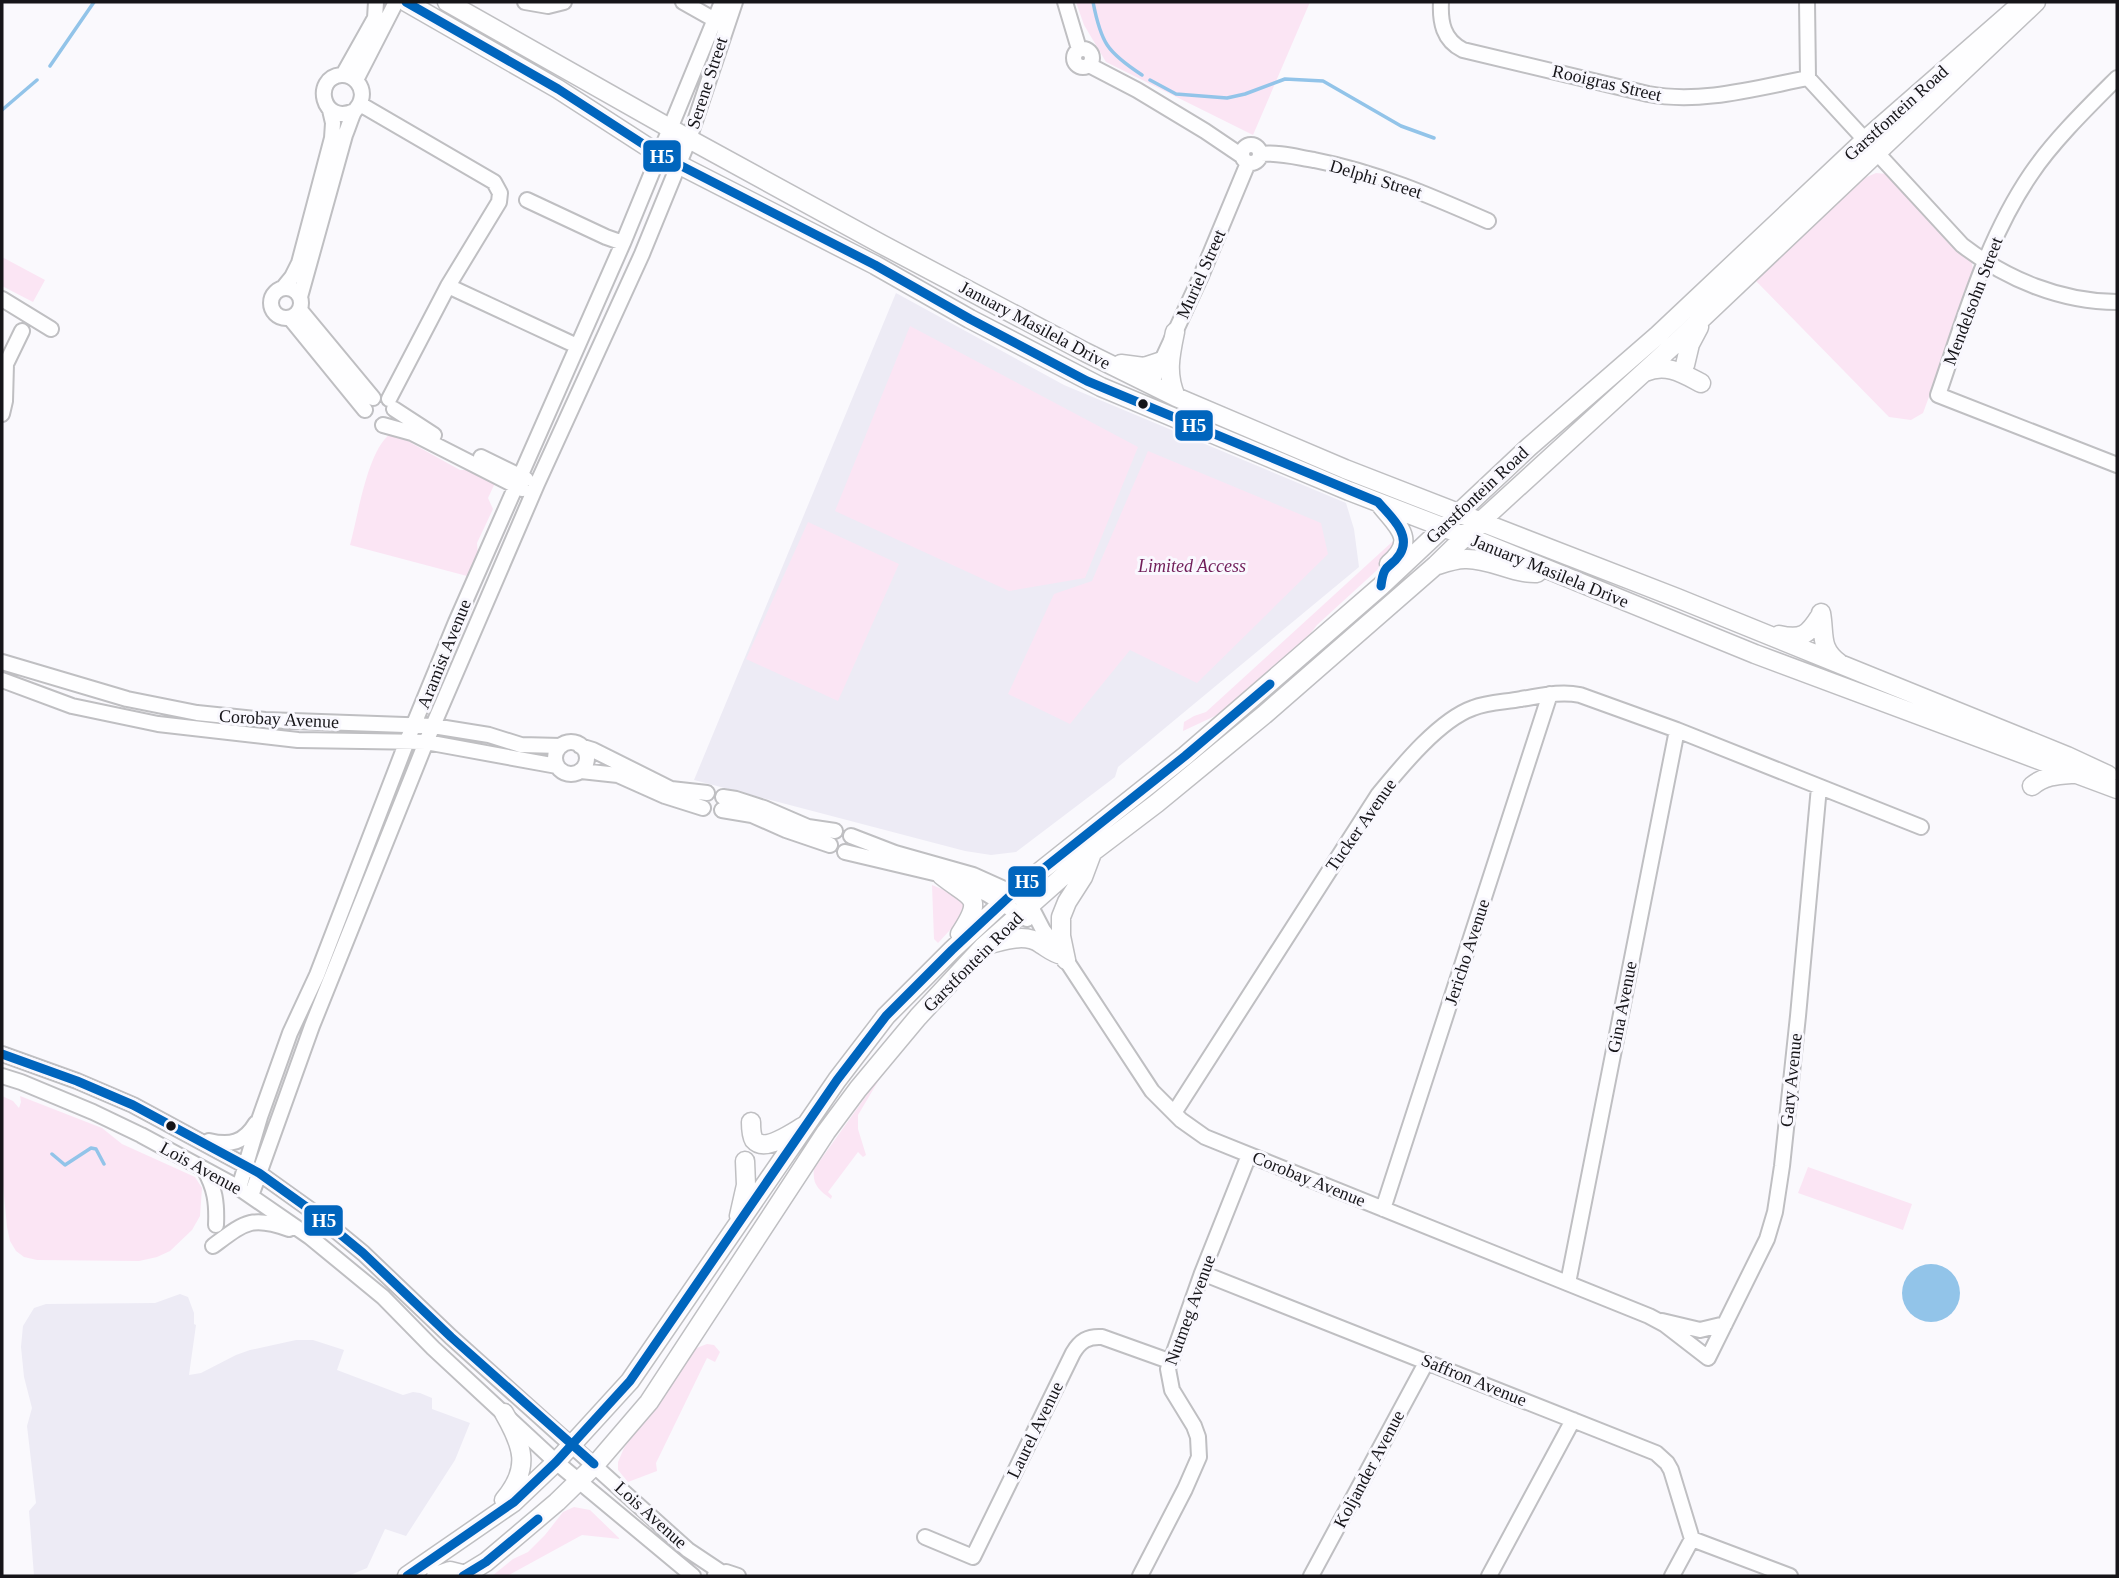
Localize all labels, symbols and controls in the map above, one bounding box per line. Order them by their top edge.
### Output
street label: Serene Street [683,35,731,131]
street label: Rooigras Street [1550,61,1664,105]
street label: Garstfontein Road [1840,61,1952,165]
line badge: H5 [642,139,682,173]
text: H5 [650,146,674,167]
street label: Delphi Street [1327,155,1425,203]
street label: Muriel Street [1172,226,1230,322]
street label: Mendelsohn Street [1939,234,2007,368]
street label: January Masilela Drive [956,277,1114,373]
unlabelled marker [1136,397,1150,411]
line badge: H5 [1174,409,1214,442]
text: H5 [1182,415,1206,436]
street label: Garstfontein Road [1422,443,1532,547]
street label: January Masilela Drive [1468,530,1632,612]
park label: Limited Access [1137,556,1246,576]
street label: Aramist Avenue [413,596,475,712]
street label: Corobay Avenue [218,706,340,732]
street label: Tucker Avenue [1322,775,1400,875]
line badge: H5 [1007,865,1047,898]
text: H5 [1015,871,1039,892]
street label: Jericho Avenue [1440,897,1494,1007]
street label: Garstfontein Road [919,908,1027,1016]
street label: Gina Avenue [1603,959,1641,1055]
street label: Gary Avenue [1776,1032,1806,1128]
unlabelled marker [164,1119,178,1133]
street label: Lois Avenue [157,1137,245,1199]
street label: Corobay Avenue [1250,1147,1368,1211]
line badge: H5 [303,1204,344,1237]
text: H5 [312,1210,336,1231]
street label: Nutmeg Avenue [1161,1252,1219,1368]
street label: Saffron Avenue [1418,1350,1530,1410]
street label: Laurel Avenue [1003,1378,1067,1482]
street label: Koljander Avenue [1330,1407,1408,1531]
street label: Lois Avenue [611,1477,691,1553]

